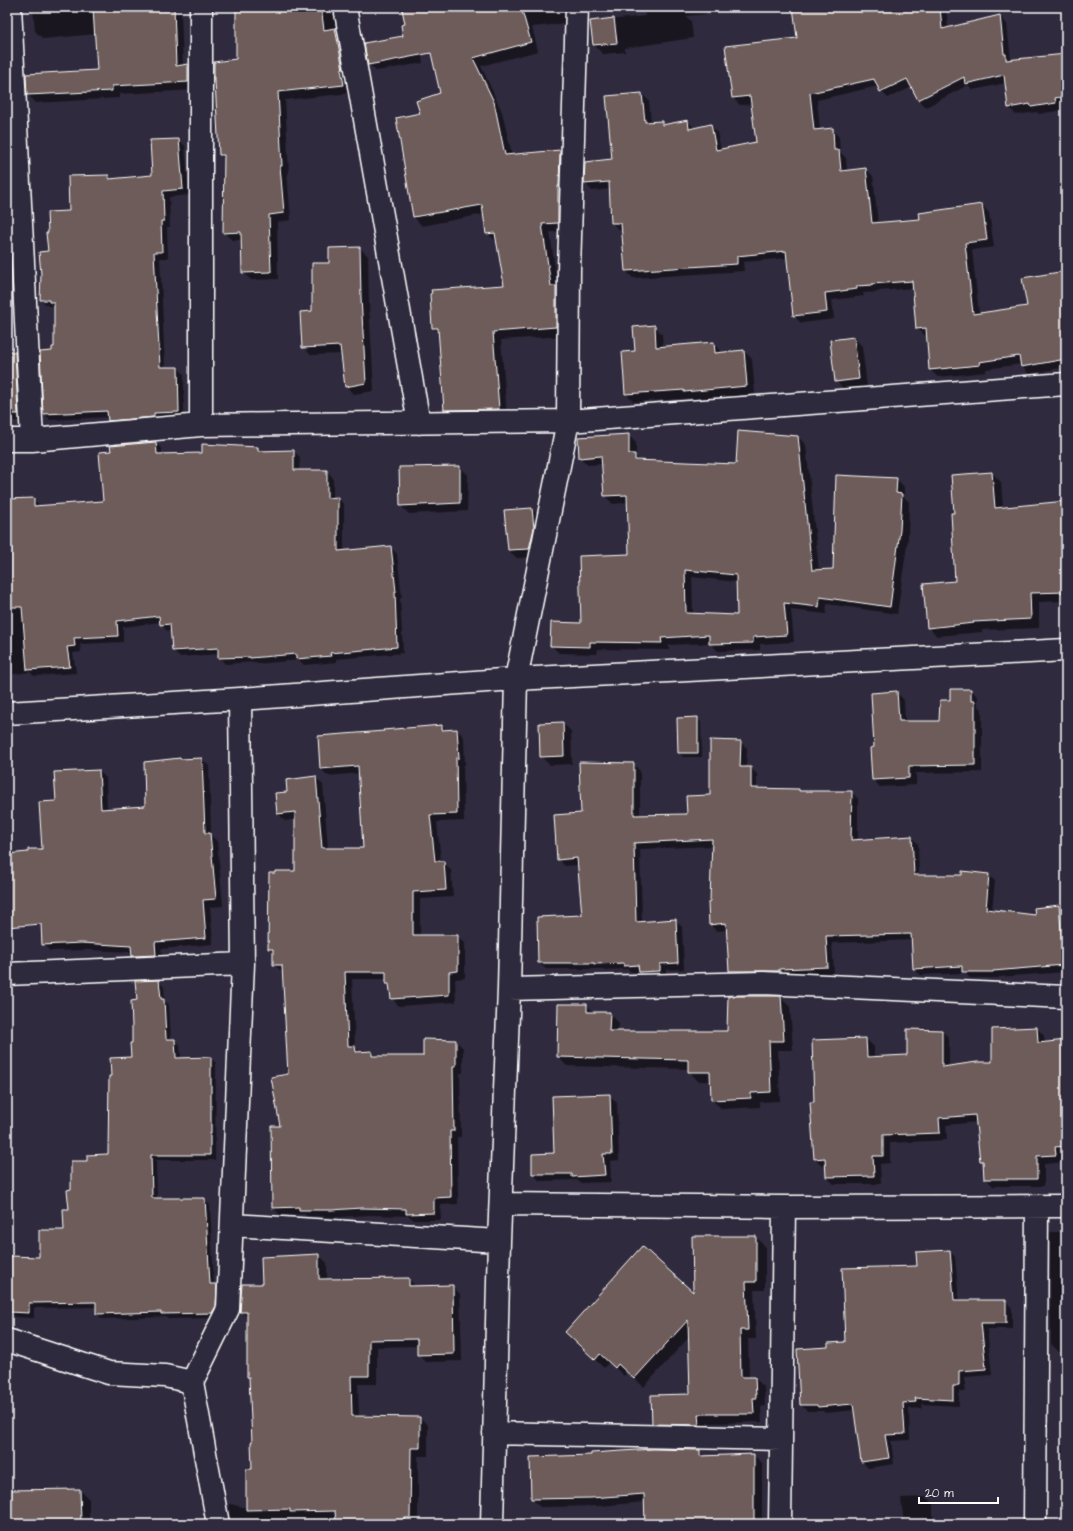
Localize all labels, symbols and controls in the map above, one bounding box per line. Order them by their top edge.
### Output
scale bar [919,1479,998,1505]
text: 20 m [925,1485,954,1502]

